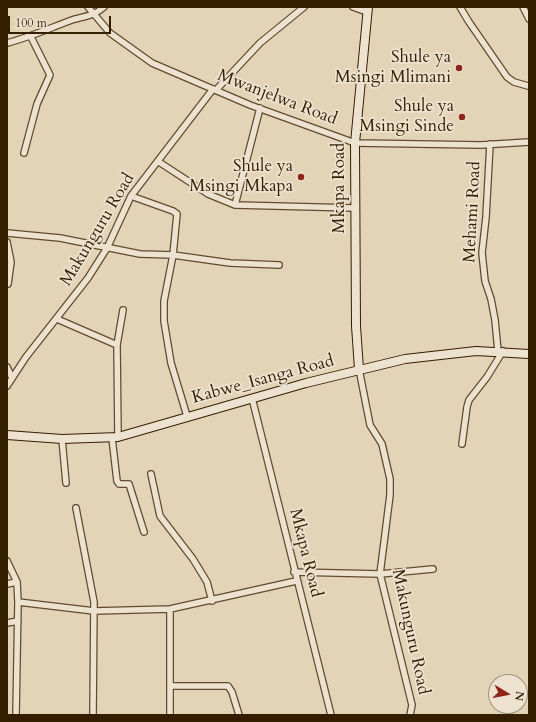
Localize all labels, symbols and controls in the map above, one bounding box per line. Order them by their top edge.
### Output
scale bar [10,8,113,34]
text: 100 m [15,15,47,31]
place label: Shule ya Msingi Mlimani [335,48,451,88]
marker: Shule ya Msingi Mlimani [454,63,464,73]
street label: Mwanjelwa Road [214,66,340,130]
place label: Shule ya Msingi Sinde [359,97,454,137]
marker: Shule ya Msingi Sinde [457,112,467,122]
street label: Mkapa Road [330,143,350,233]
place label: Shule ya Msingi Mkapa [189,157,293,197]
street label: Mehami Road [460,161,486,263]
street label: Makunguru Road [56,170,140,290]
marker: Shule ya Msingi Mkapa [296,172,306,182]
street label: Kabwe_Isanga Road [190,351,336,409]
street label: Mkapa Road [284,506,326,600]
street label: Makunguru Road [387,567,433,697]
north arrow [488,674,528,714]
text: N [511,690,528,702]

